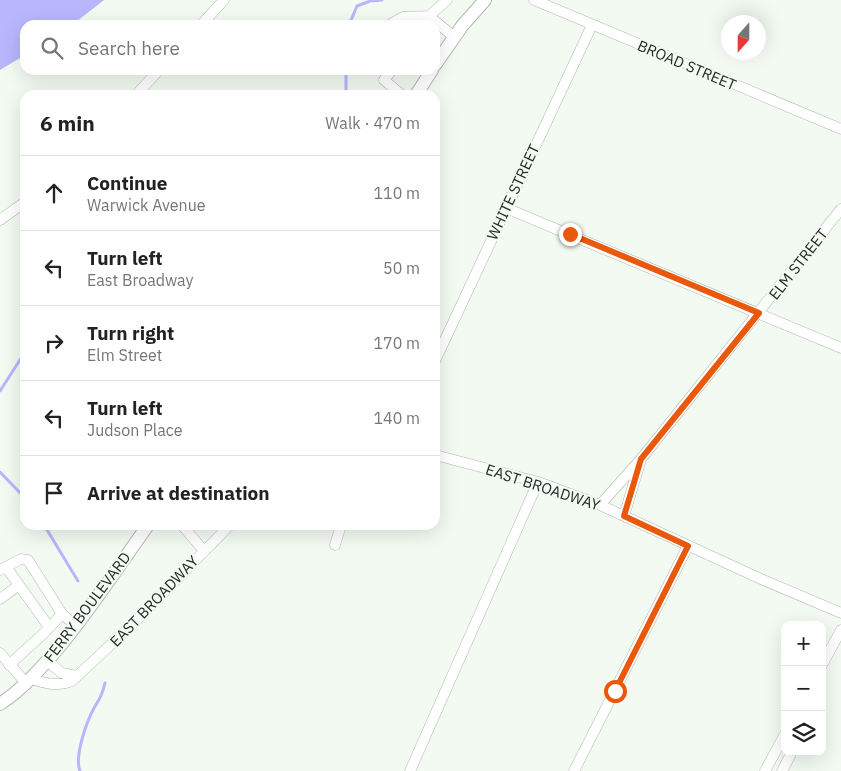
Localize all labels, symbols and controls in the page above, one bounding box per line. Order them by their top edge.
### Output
north arrow [721,15,766,60]
search box [20,20,440,75]
icon: search [38,34,66,62]
text: Search here [78,36,180,60]
street label: BROAD STREET [635,36,740,95]
text: 6 min [40,109,95,137]
text: Walk · 470 m [325,113,420,133]
street label: WHITE STREET [483,141,544,243]
text: Continue [87,171,167,195]
icon: ahead [40,179,68,207]
text: 110 m [373,183,420,203]
text: Warwick Avenue [87,195,206,215]
route end [559,223,582,246]
street label: ELM STREET [764,224,832,303]
text: Turn left [87,246,163,270]
icon: left [40,254,68,282]
text: 50 m [383,258,420,278]
text: East Broadway [87,270,194,290]
text: Turn right [87,321,174,345]
icon: right [40,329,68,357]
text: 170 m [373,333,420,353]
text: Elm Street [87,345,162,365]
text: Turn left [87,396,163,420]
icon: left [40,404,68,432]
text: 140 m [373,408,420,428]
text: Judson Place [87,420,182,440]
street label: EAST BROADWAY [483,460,603,515]
icon: arrive [40,479,68,507]
text: Arrive at destination [87,481,270,505]
street label: FERRY BOULEVARD [39,548,135,666]
street label: EAST BROADWAY [106,551,202,651]
map controls [781,621,826,756]
button: + [781,621,826,666]
button: − [781,666,826,711]
route start [604,680,627,703]
button: layers [781,711,826,756]

